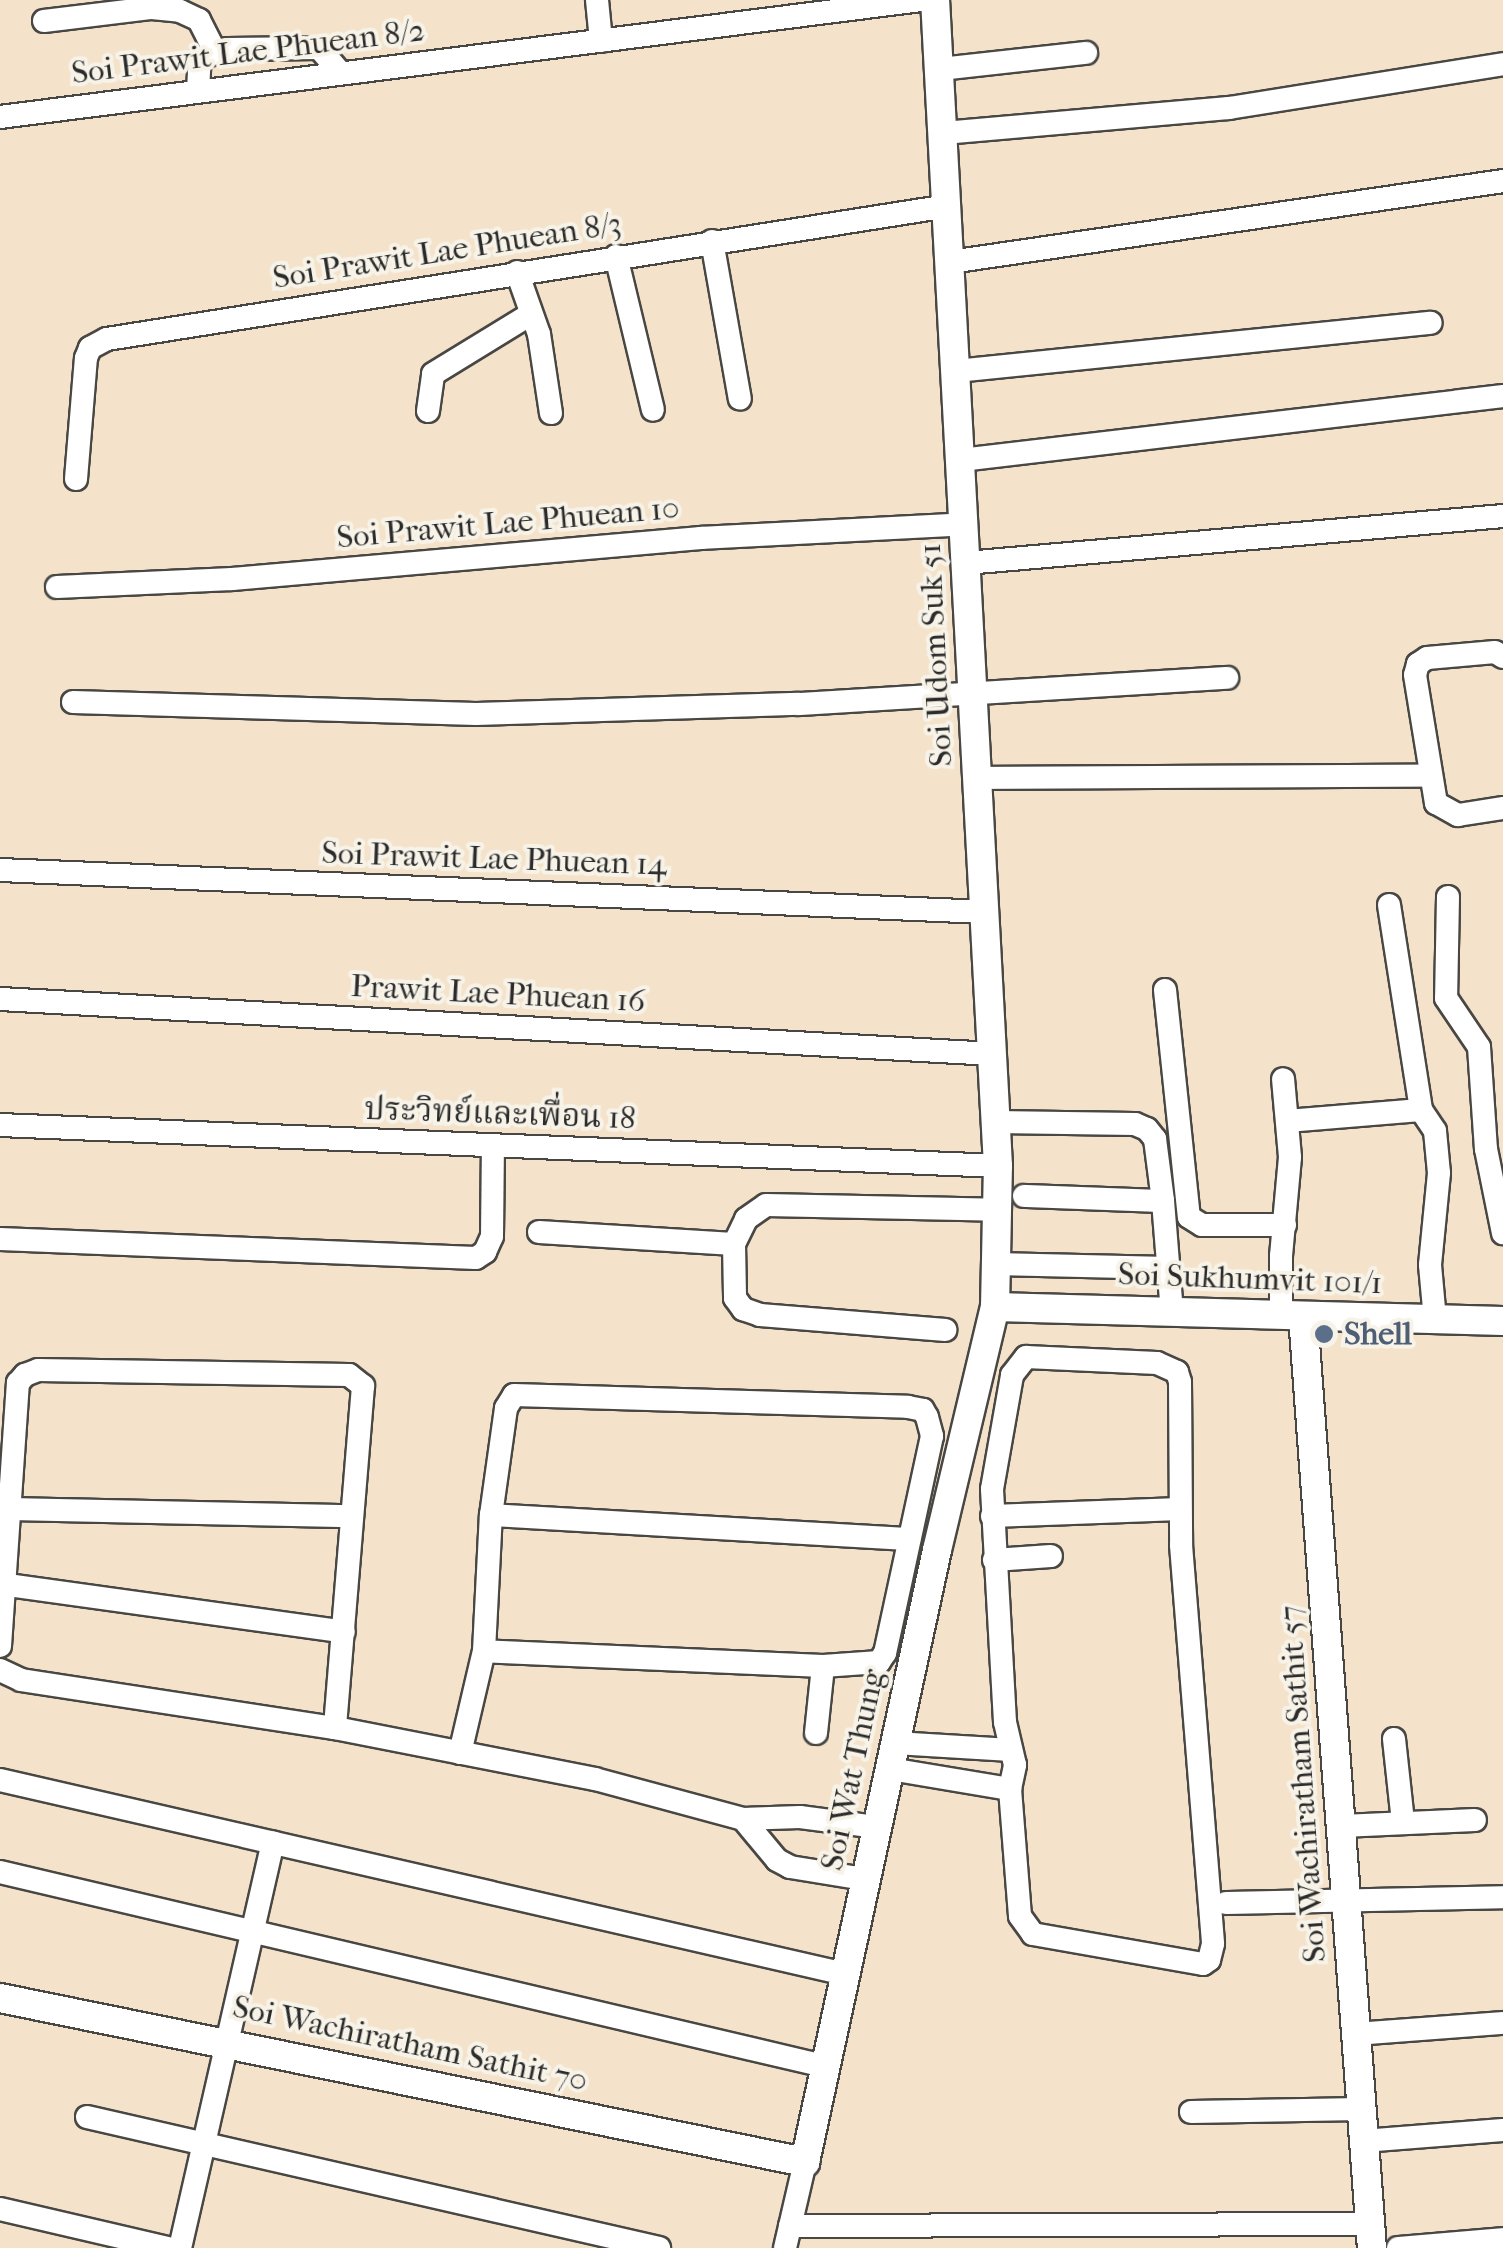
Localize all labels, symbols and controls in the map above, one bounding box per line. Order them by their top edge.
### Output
street label: Soi Prawit Lae Phuean 8/2 [69,11,427,93]
street label: Soi Prawit Lae Phuean 8/3 [270,205,624,297]
street label: Soi Prawit Lae Phuean 10 [335,489,681,557]
street label: Soi Udom Suk 51 [911,542,961,768]
street label: Soi Prawit Lae Phuean 14 [321,834,667,884]
street label: Prawit Lae Phuean 16 [350,967,646,1021]
street label: ประวิทย์และเพื่อน 18 [364,1090,636,1138]
street label: Soi Sukhumvit 101/1 [1117,1255,1383,1303]
place label: Shell [1344,1315,1412,1353]
marker: Shell [1313,1323,1335,1345]
street label: Soi Wachiratham Sathit 57 [1271,1604,1335,1964]
street label: Soi Wat Thung [813,1666,893,1874]
street label: Soi Wachiratham Sathit 70 [229,1988,591,2100]

